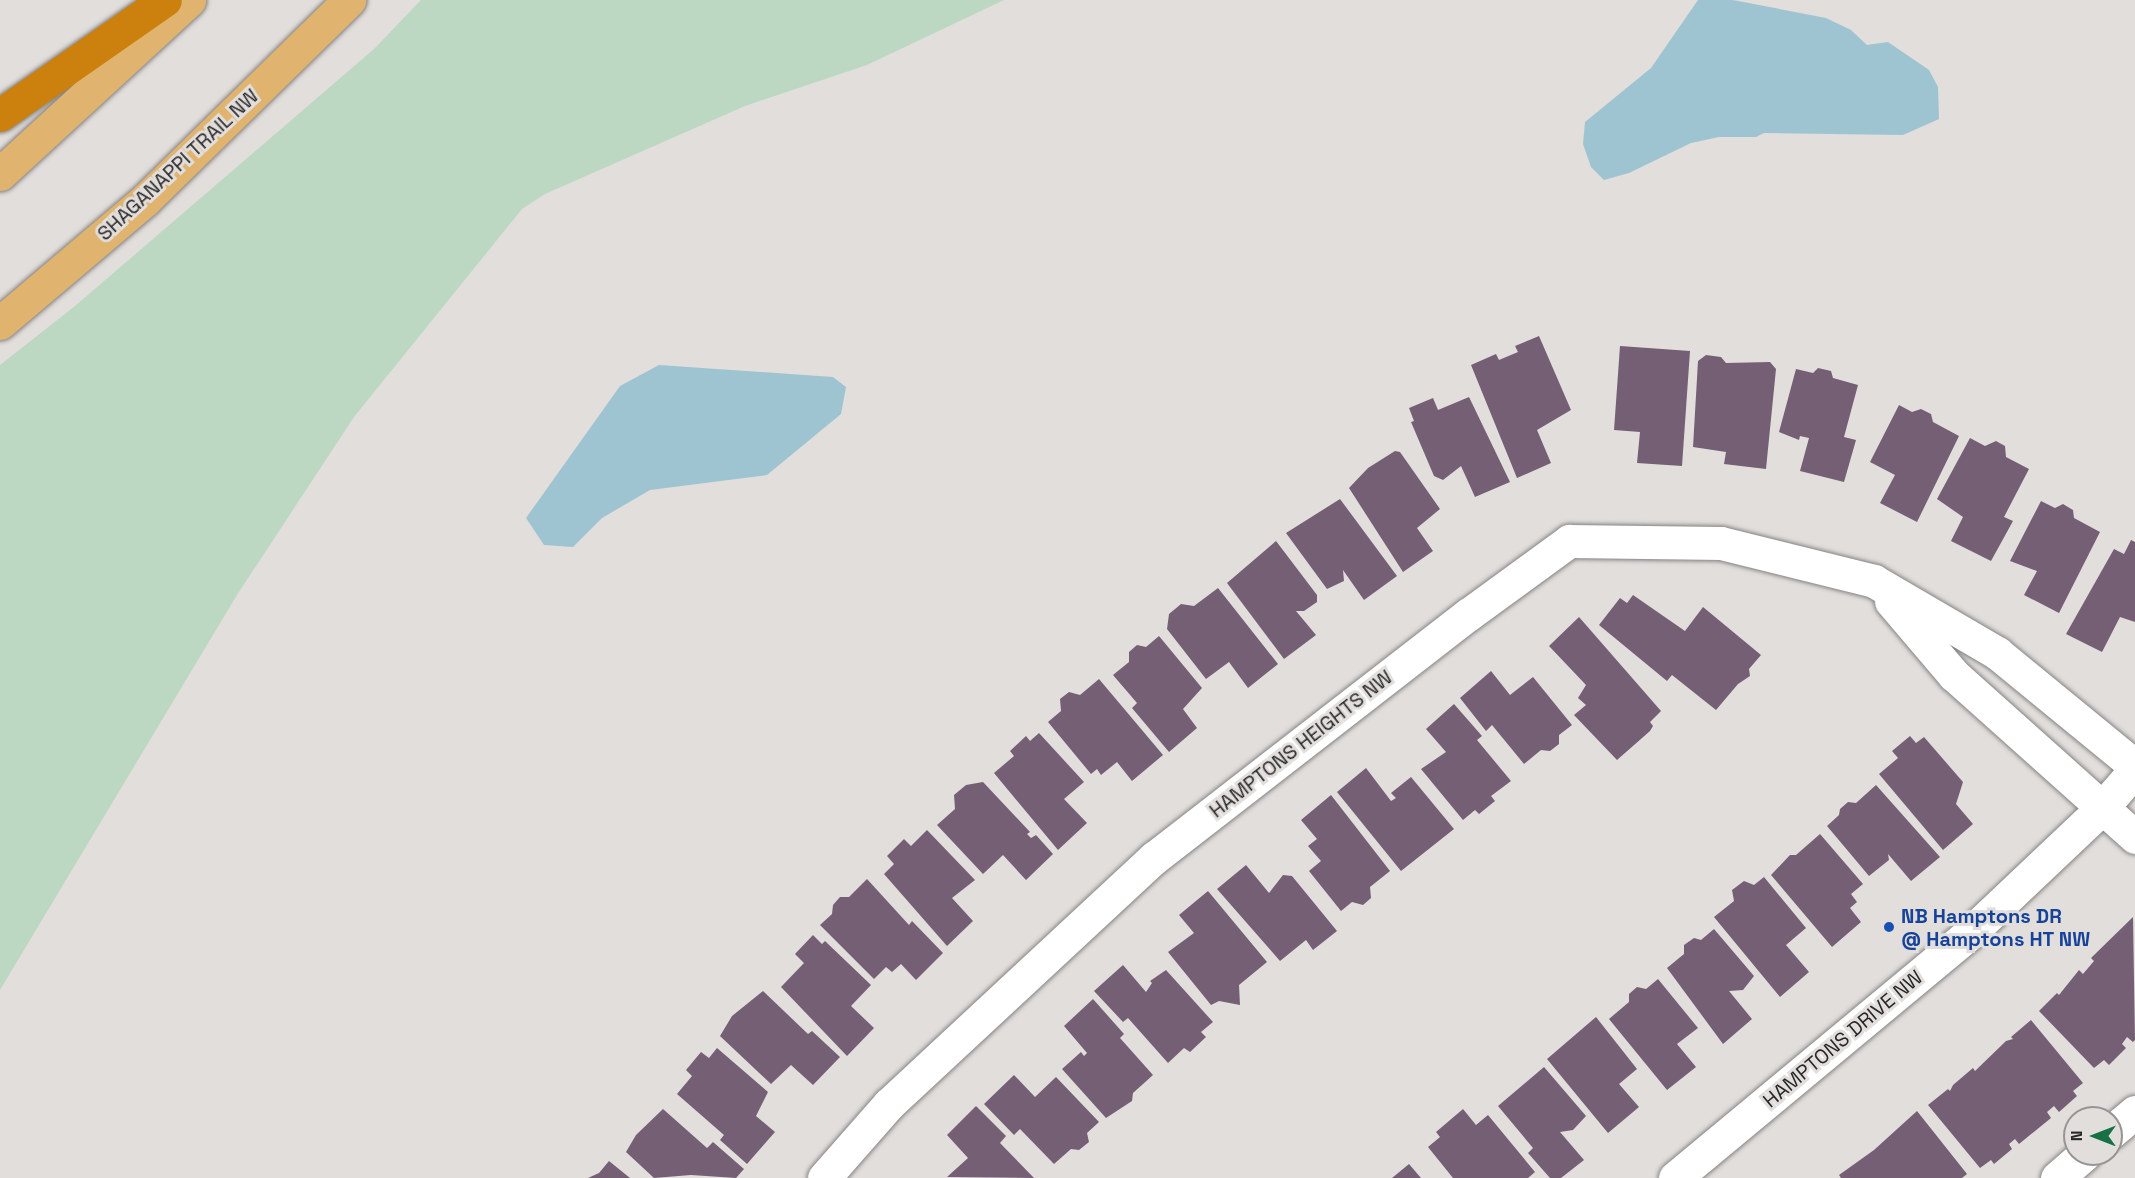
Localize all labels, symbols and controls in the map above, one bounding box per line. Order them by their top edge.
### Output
street label: SHAGANAPPI TRAIL NW [92,84,264,246]
street label: HAMPTONS HEIGHTS NW [1205,665,1397,823]
place label: NB Hamptons DR @ Hamptons HT NW [1901,904,2091,951]
marker: NB Hamptons DR @ Hamptons HT NW [1882,920,1896,934]
street label: HAMPTONS DRIVE NW [1758,965,1928,1113]
north arrow [2063,1106,2123,1166]
text: N [2066,1131,2087,1141]

